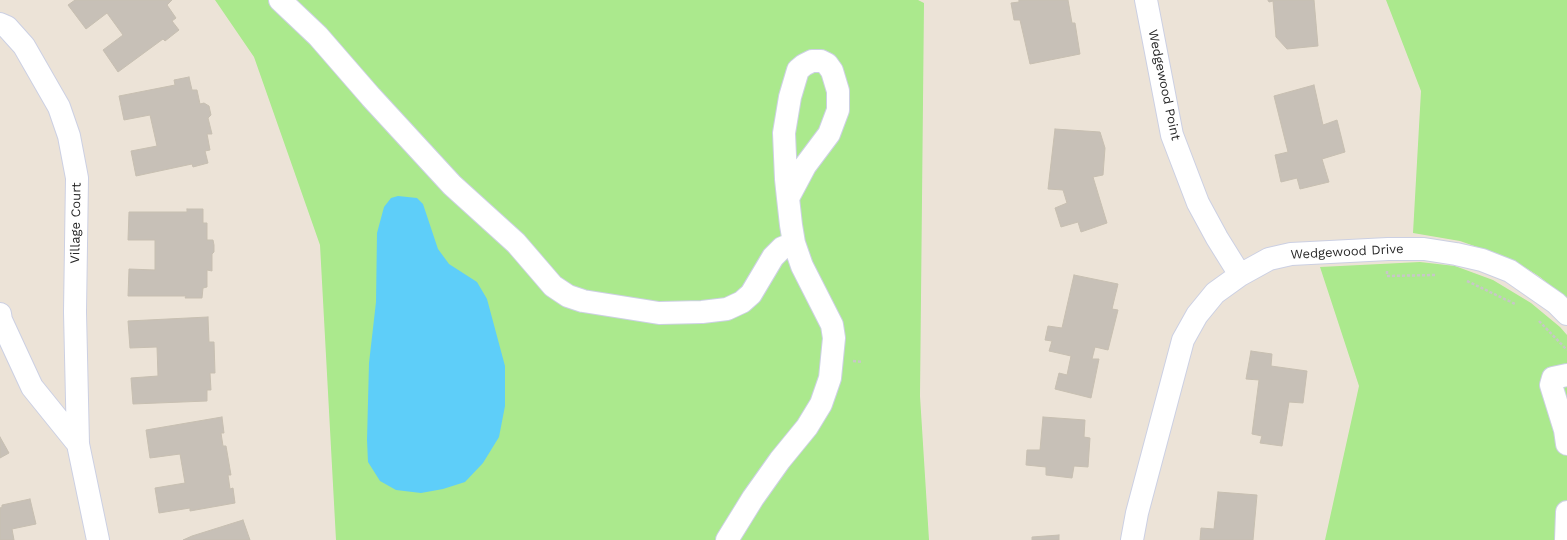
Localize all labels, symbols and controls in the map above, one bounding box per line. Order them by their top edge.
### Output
street label: Wedgewood Point [1145,28,1183,142]
street label: Village Court [67,182,85,264]
street label: Wedgewood Drive [1290,241,1404,263]

